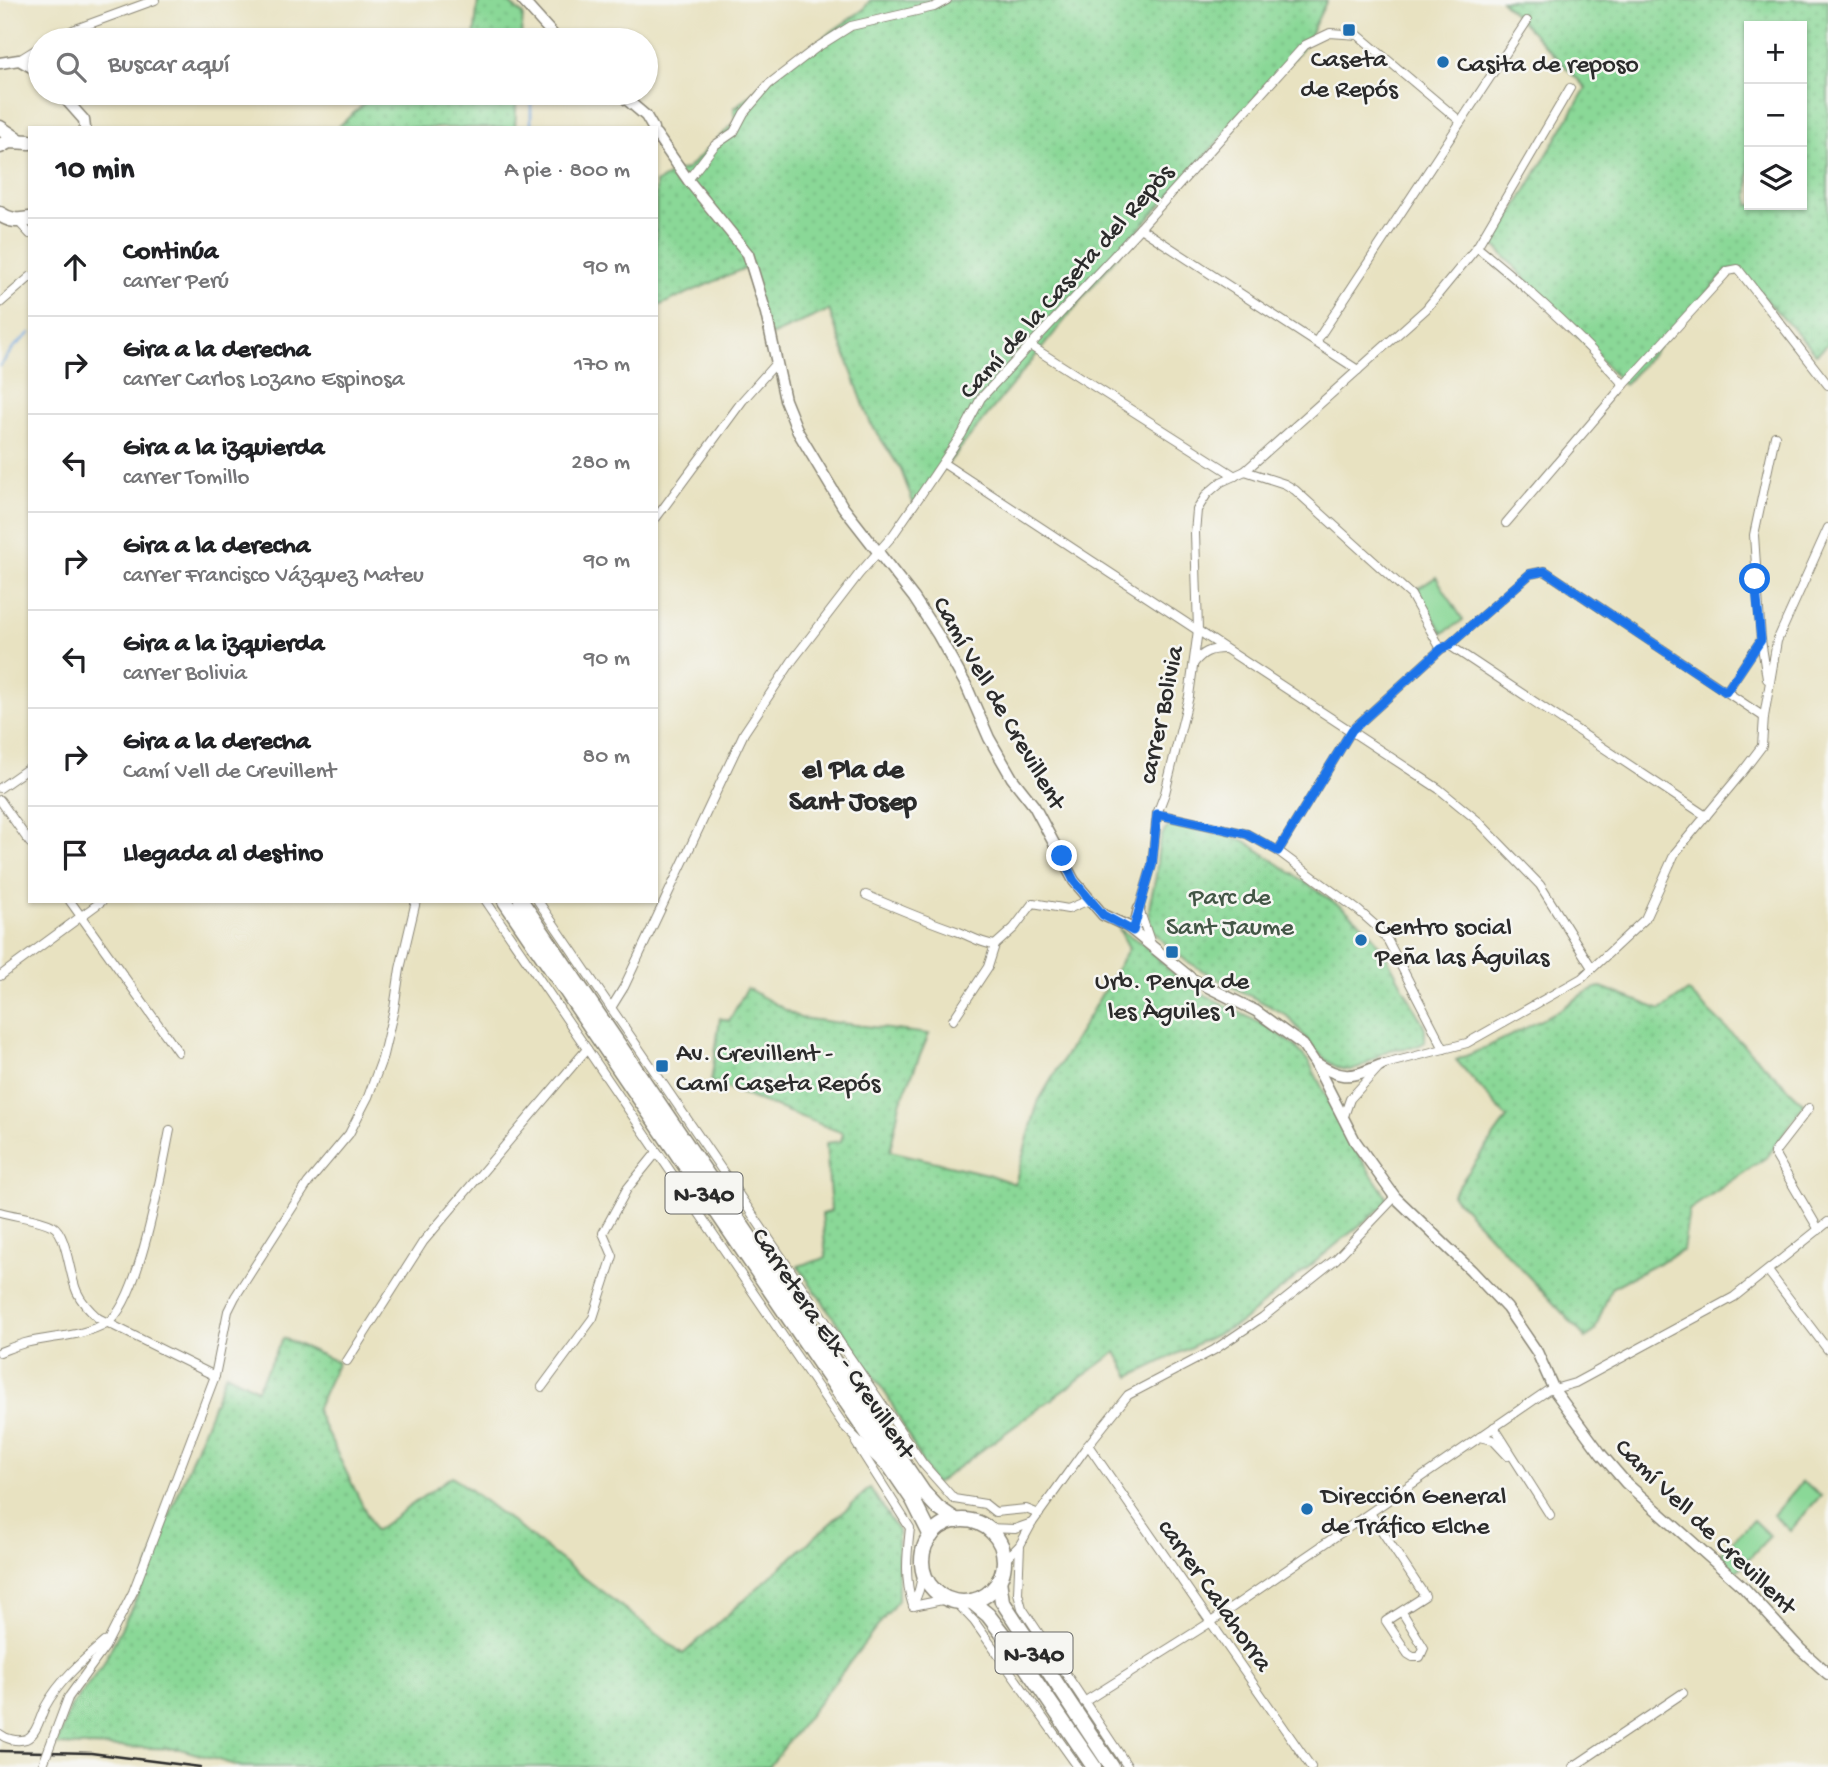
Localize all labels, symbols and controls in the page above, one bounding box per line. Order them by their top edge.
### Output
map controls [1744,21,1807,210]
button: + [1744,21,1807,84]
marker: Caseta de Repós [1341,22,1357,38]
search box [28,28,658,105]
place label: Caseta de Repós [1300,46,1399,107]
icon: search [52,48,90,86]
text: Buscar aquí [108,51,230,82]
place label: Casita de reposo [1457,51,1639,82]
marker: Casita de reposo [1435,54,1451,70]
button: − [1744,84,1807,147]
button: layers [1744,147,1807,210]
text: 10 min [56,154,134,189]
text: A pie · 800 m [504,158,630,185]
street label: Camí de la Caseta del Repòs [954,158,1183,407]
text: Continúa [123,238,218,269]
icon: ahead [56,248,94,286]
text: 90 m [584,254,630,281]
text: carrer Perú [123,269,229,296]
text: Gira a la derecha [123,336,310,367]
icon: right [56,346,94,384]
text: 170 m [574,352,630,379]
text: carrer Carlos Lozano Espinosa [123,367,404,394]
text: Gira a la izquierda [123,434,325,465]
icon: left [56,444,94,482]
text: 280 m [571,450,630,477]
text: carrer Tomillo [123,465,250,492]
text: Gira a la derecha [123,532,310,563]
icon: right [56,542,94,580]
text: 90 m [584,548,630,575]
text: carrer Francisco Vázquez Mateu [123,563,424,590]
route start [1739,563,1770,594]
street label: Camí Vell de Crevillent [923,592,1072,818]
text: Gira a la izquierda [123,630,325,661]
icon: left [56,640,94,678]
street label: carrer Bolivia [1134,642,1193,787]
text: 90 m [584,646,630,673]
text: carrer Bolivia [123,661,247,688]
text: Gira a la derecha [123,728,310,759]
icon: right [56,738,94,776]
text: 80 m [583,744,630,771]
district label: el Pla de Sant Josep [789,755,917,820]
text: Camí Vell de Crevillent [123,759,336,786]
icon: arrive [56,836,94,874]
text: Llegada al destino [123,840,323,871]
route end [1046,840,1077,871]
park label: Parc de Sant Jaume [1166,884,1295,945]
place label: Centro social Peña las Águilas [1374,914,1551,975]
marker: Centro social Peña las Águilas [1353,932,1369,948]
marker: Urb. Penya de les Àguiles 1 [1164,944,1180,960]
place label: Urb. Penya de les Àguiles 1 [1095,968,1250,1029]
place label: Av. Crevillent - Camí Caseta Repós [676,1040,882,1101]
marker: Av. Crevillent - Camí Caseta Repós [654,1058,670,1074]
road number: N-340 [666,1172,742,1213]
street label: Carretera Elx - Crevillent [742,1223,921,1468]
street label: Camí Vell de Crevillent [1607,1433,1803,1625]
place label: Dirección General de Tráfico Elche [1319,1483,1506,1544]
marker: Dirección General de Tráfico Elche [1299,1501,1315,1517]
street label: carrer Calahorra [1149,1514,1278,1680]
road number: N-340 [996,1632,1072,1674]

